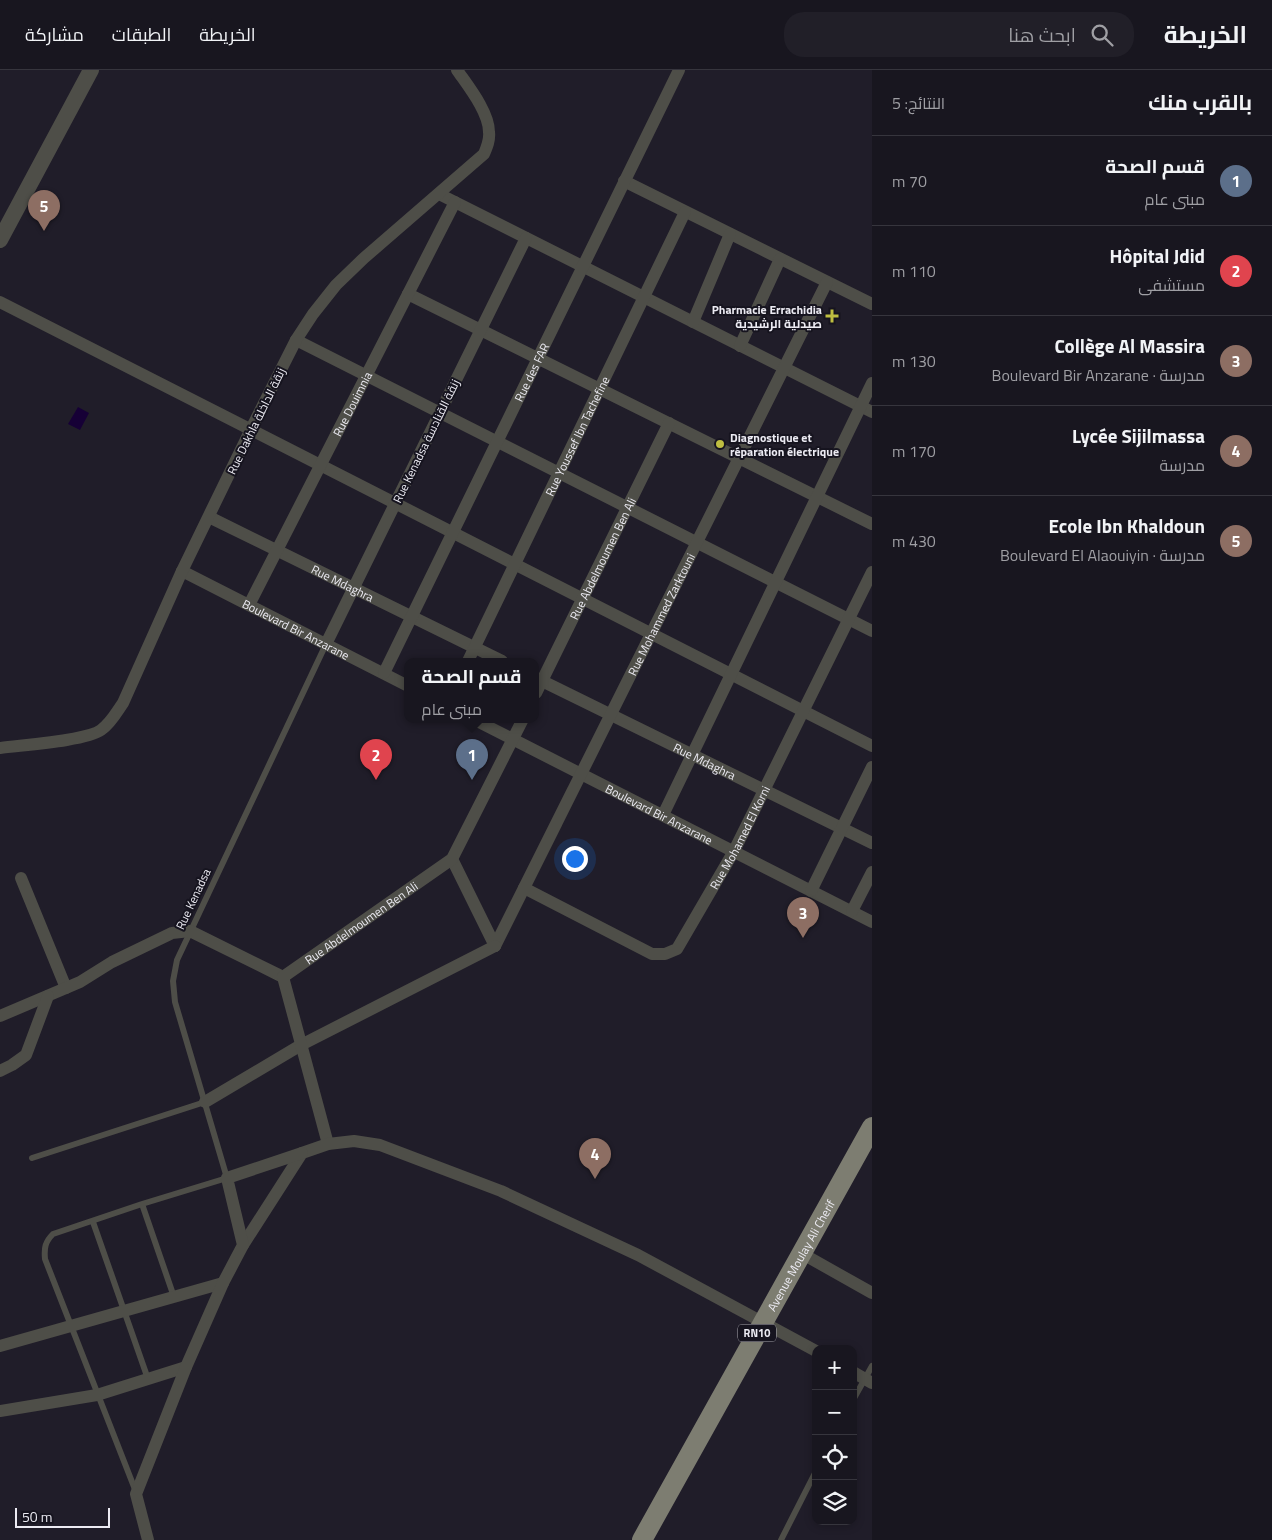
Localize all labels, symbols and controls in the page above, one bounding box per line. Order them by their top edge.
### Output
search box [784,12,1134,57]
text: الخريطة [1164,16,1247,52]
text: ابحث هنا [1008,20,1076,49]
text: مشاركة [25,21,84,48]
text: الطبقات [112,21,171,48]
text: الخريطة [199,21,256,48]
icon: search [1088,21,1116,49]
text: بالقرب منك [1148,86,1252,118]
text: النتائج: 5 [892,91,945,115]
text: قسم الصحة [1105,151,1205,180]
text: 70 m [892,169,927,193]
text: 1 [1232,169,1240,193]
text: مبنى عام [1145,187,1205,211]
pin: 5 [28,190,60,231]
text: Hôpital Jdid [1110,241,1205,270]
text: 110 m [892,259,936,283]
text: 2 [1232,259,1240,283]
text: مستشفى [1138,273,1205,297]
place label: Pharmacie Errachidia صيدلية الرشيدية [712,300,822,333]
marker: Pharmacie Errachidia صيدلية الرشيدية [826,310,838,322]
text: Collège Al Massira [1054,331,1205,360]
street label: Rue des FAR [509,339,554,405]
text: 130 m [892,349,936,373]
text: 3 [1232,349,1240,373]
text: مدرسة · Boulevard Bir Anzarane [992,363,1205,387]
street label: Rue Dakhla زنقة الداخلة [222,364,290,478]
street label: Rue Douimnia [327,368,376,440]
street label: Rue Youssef Ibn Tachefine [540,373,614,499]
street label: Rue Kenadsa زنقة القنادسة [388,376,464,506]
text: Lycée Sijilmassa [1072,421,1205,450]
place label: Diagnostique et réparation électrique [730,428,839,461]
marker: Diagnostique et réparation électrique [714,438,726,450]
text: 170 m [892,439,936,463]
text: 4 [1232,439,1240,463]
text: مدرسة [1159,453,1205,477]
street label: Rue Abdelmoumen Ben Ali [564,494,640,623]
text: Ecole Ibn Khaldoun [1048,511,1205,540]
text: 430 m [892,529,936,553]
text: 5 [1232,529,1240,553]
text: مدرسة · Boulevard El Alaouiyin [1000,543,1205,567]
street label: Rue Mohammed Zarktouni [622,550,700,679]
street label: Rue Mdaghra [308,559,377,606]
street label: Boulevard Bir Anzarane [239,594,353,664]
popup [404,658,539,723]
text: قسم الصحة [422,661,521,690]
text: مبنى عام [422,697,482,721]
street label: Rue Mdaghra [670,737,739,784]
pin: 2 [360,739,392,780]
pin: 1 [456,739,488,780]
street label: Boulevard Bir Anzarane [602,779,716,849]
street label: Rue Mohamed El Korni [704,782,774,893]
your location [562,846,588,872]
street label: Rue Kenadsa [171,865,215,933]
street label: Rue Abdelmoumen Ben Ali [300,876,421,969]
pin: 3 [787,897,819,938]
pin: 4 [579,1138,611,1179]
street label: Avenue Moulay Ali Cherif [762,1196,839,1314]
road number: RN10 [738,1324,776,1342]
map controls [812,1345,857,1525]
button: + [812,1345,857,1390]
button: − [812,1390,857,1435]
button: locate [812,1435,857,1480]
button: layers [812,1480,857,1525]
scale bar [15,1505,110,1528]
text: 50 m [22,1506,52,1527]

